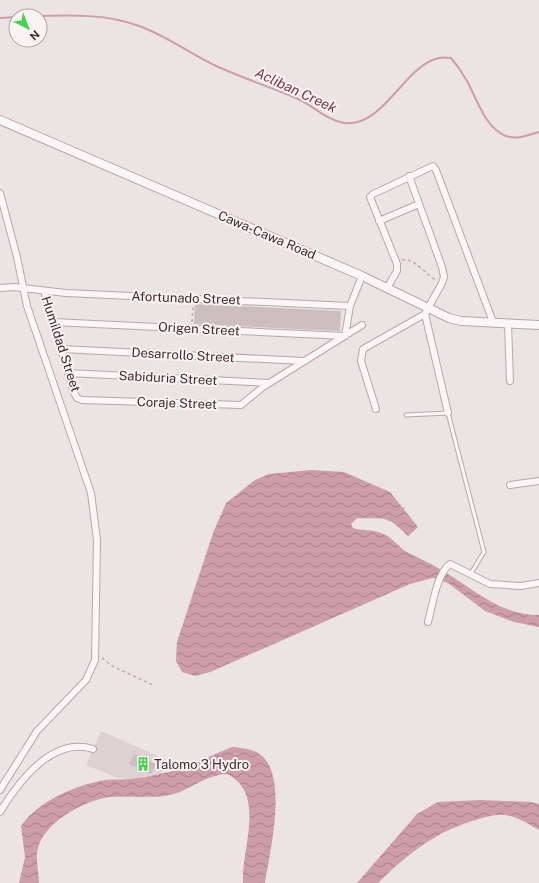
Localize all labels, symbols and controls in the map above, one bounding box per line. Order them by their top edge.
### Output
north arrow [8,8,48,48]
text: N [27,28,42,43]
water label: Acliban Creek [253,64,340,116]
street label: Cawa-Cawa Road [216,208,318,262]
street label: Afortunado Street [131,289,241,307]
street label: Humildad Street [38,294,84,394]
street label: Origen Street [158,319,240,339]
street label: Desarrollo Street [131,345,235,365]
street label: Sabiduria Street [118,368,218,388]
street label: Coraje Street [137,394,217,412]
building icon: Talomo 3 Hydro [135,756,151,772]
place label: Talomo 3 Hydro [154,757,249,772]

